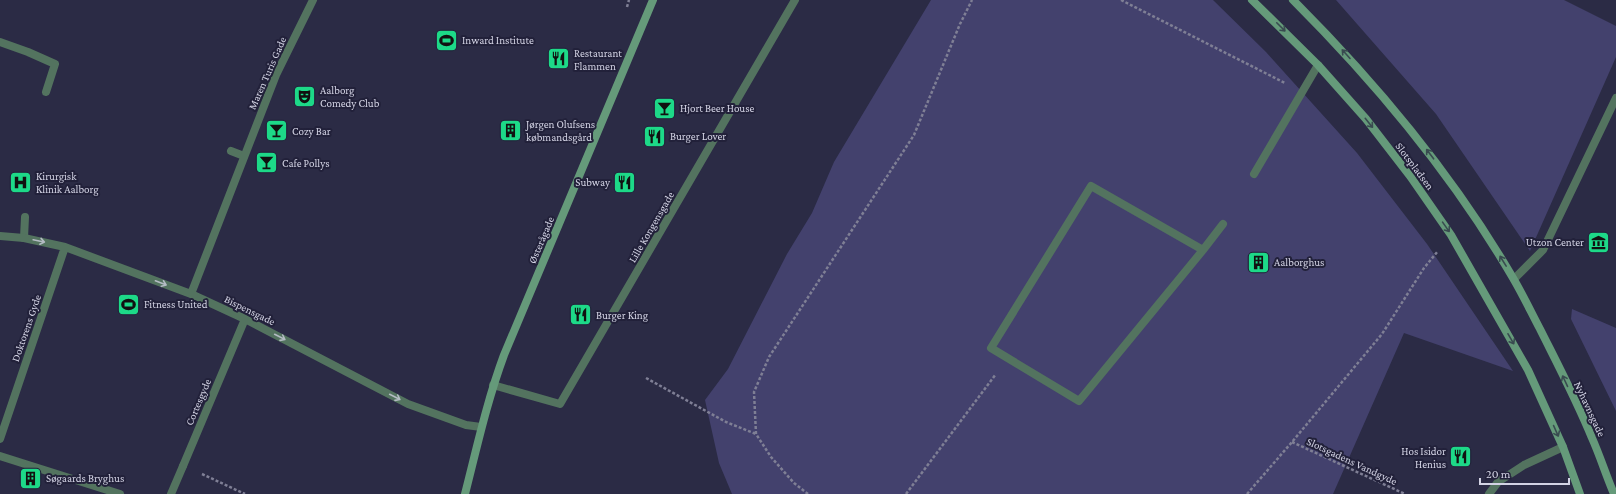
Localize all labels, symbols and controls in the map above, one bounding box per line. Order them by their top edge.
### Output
one-way arrow [1276,22,1286,32]
sports icon: Inward Institute [434,27,460,53]
place label: Inward Institute [462,34,534,46]
street label: Maren Turis Gade [246,35,288,111]
restaurant icon: Restaurant Flammen [546,46,572,72]
place label: Restaurant Flammen [574,47,622,72]
one-way arrow [1341,49,1351,59]
theatre icon: Aalborg Comedy Club [291,83,317,109]
place label: Aalborg Comedy Club [320,84,380,110]
bar icon: Hjort Beer House [652,95,678,121]
place label: Hjort Beer House [680,102,754,115]
building icon: Jørgen Olufsens købmandsgård [498,117,524,143]
one-way arrow [1364,117,1373,128]
bar icon: Cozy Bar [264,118,290,144]
place label: Jørgen Olufsens købmandsgård [525,118,595,144]
restaurant icon: Burger Lover [642,123,668,149]
place label: Cozy Bar [292,125,331,138]
place label: Burger Lover [670,130,726,143]
street label: Slotspladsen [1393,140,1437,193]
one-way arrow [1425,148,1434,159]
bar icon: Cafe Pollys [254,150,280,176]
place label: Cafe Pollys [282,157,329,170]
hospital icon: Kirurgisk Klinik Aalborg [8,169,34,195]
restaurant icon: Subway [612,169,638,195]
place label: Kirurgisk Klinik Aalborg [36,170,99,196]
place label: Subway [575,176,611,189]
street label: Lille Kongensgade [626,189,677,265]
street label: Østerågade [526,215,557,266]
one-way arrow [1442,221,1450,232]
museum icon: Utzon Center [1586,229,1612,255]
place label: Utzon Center [1526,236,1584,248]
one-way arrow [32,237,45,245]
building icon: Aalborghus [1246,249,1272,275]
one-way arrow [1498,255,1506,267]
place label: Aalborghus [1274,256,1324,269]
one-way arrow [155,279,167,287]
sports icon: Fitness United [115,291,141,317]
street label: Doktorens Gyde [9,293,44,364]
street label: Bispensgade [222,293,278,328]
place label: Fitness United [144,298,208,310]
restaurant icon: Burger King [567,302,593,328]
place label: Burger King [596,309,649,322]
one-way arrow [1508,333,1516,345]
one-way arrow [273,334,285,341]
one-way arrow [1561,375,1568,387]
street label: Cortesgyde [183,377,214,427]
street label: Nyhavnsgade [1571,380,1608,439]
one-way arrow [389,394,401,401]
one-way arrow [1552,424,1560,436]
street label: Slotsgadens Vandgyde [1305,435,1399,488]
restaurant icon: Hos Isidor Henius [1448,444,1474,470]
place label: Hos Isidor Henius [1401,445,1446,470]
scale bar [1480,460,1569,486]
building icon: Søgaards Bryghus [18,465,44,491]
text: 20 m [1486,467,1511,481]
place label: Søgaards Bryghus [46,472,124,485]

